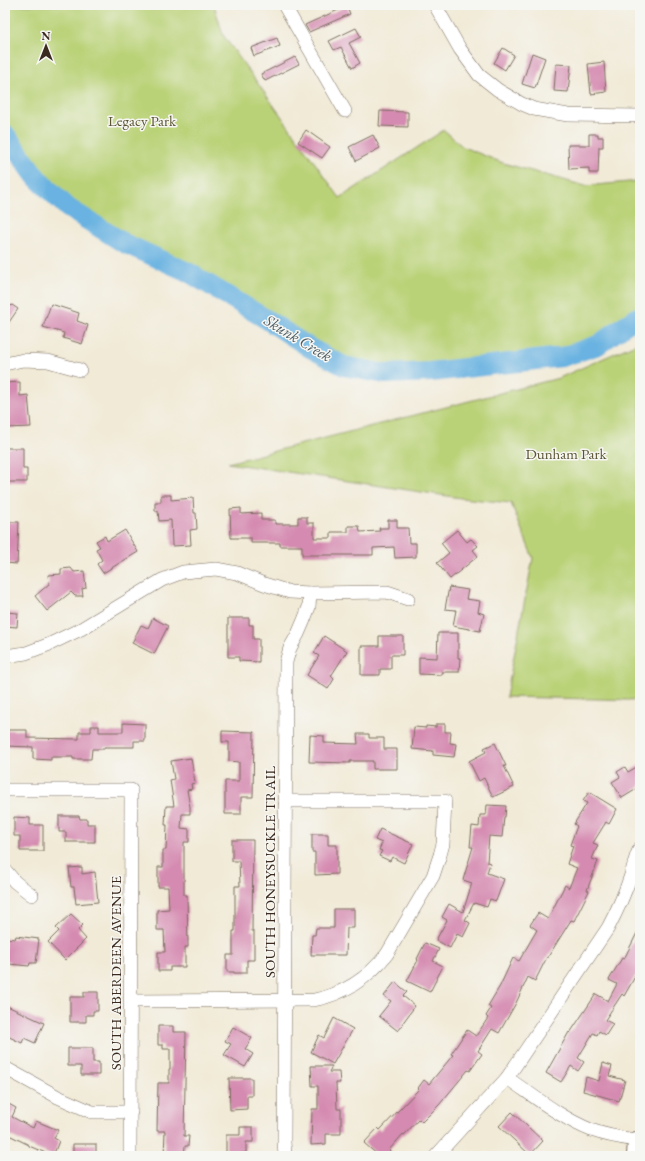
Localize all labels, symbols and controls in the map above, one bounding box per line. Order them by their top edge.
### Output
north arrow [26,26,66,66]
text: N [42,29,51,43]
park label: Legacy Park [108,111,177,130]
water label: Skunk Creek [260,309,336,367]
park label: Dunham Park [525,444,608,463]
street label: SOUTH HONEYSUCKLE TRAIL [260,766,279,978]
street label: SOUTH ABERDEEN AVENUE [106,875,125,1070]

